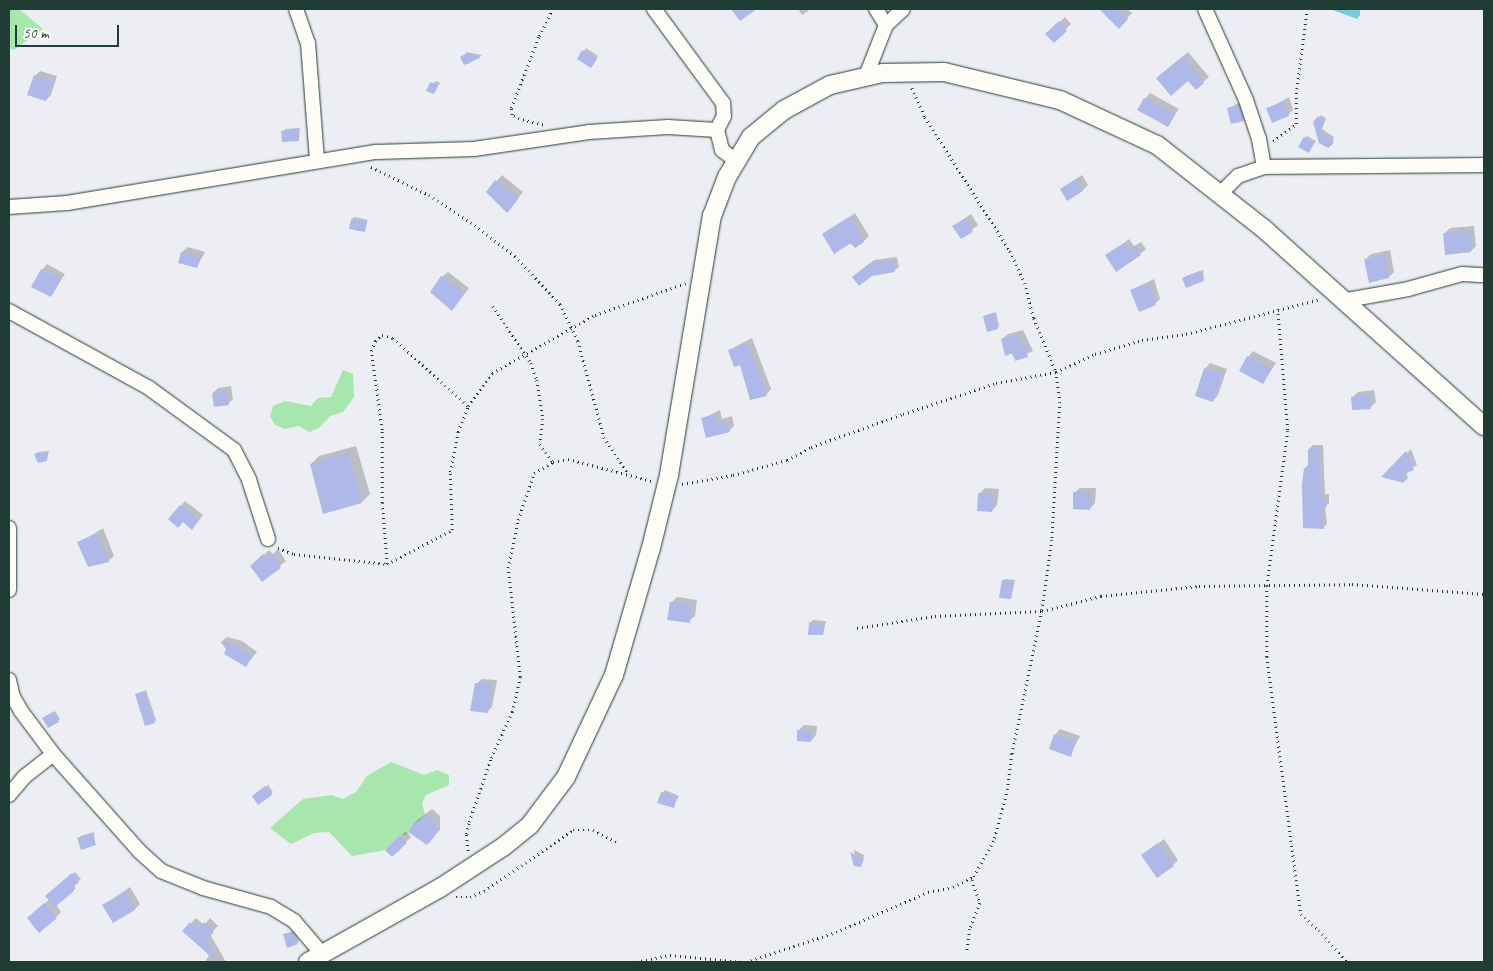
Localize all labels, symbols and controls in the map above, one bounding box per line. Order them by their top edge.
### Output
scale bar [18,15,121,47]
text: 50 m [23,24,49,43]

